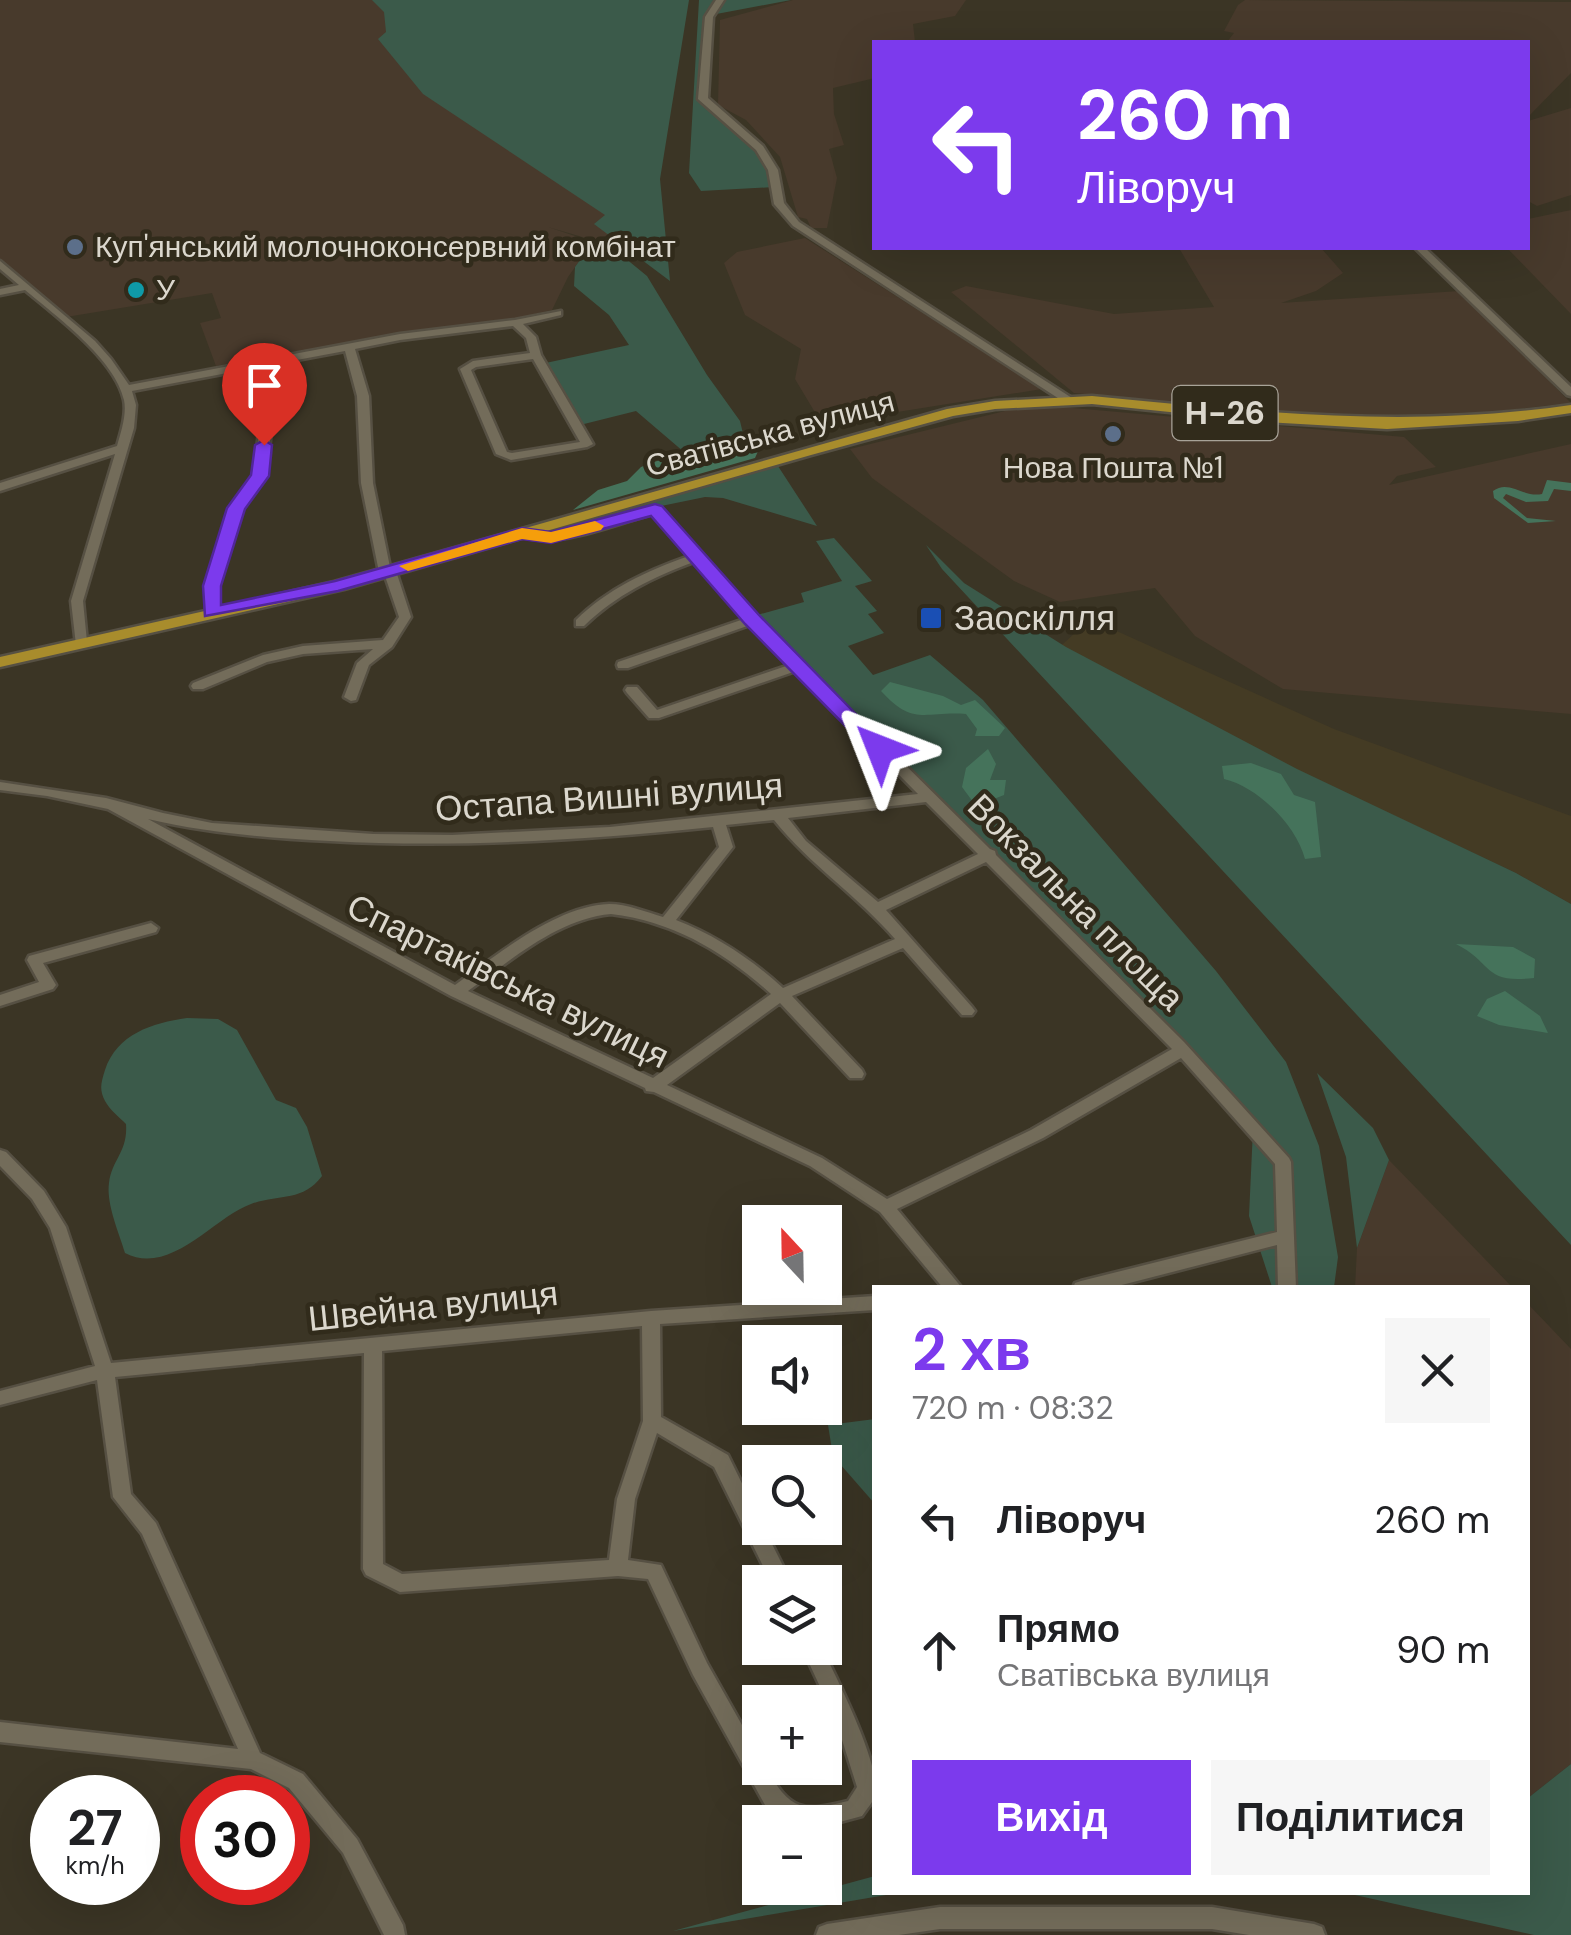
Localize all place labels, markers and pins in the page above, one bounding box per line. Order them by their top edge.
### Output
place label: Куп'янський молочноконсервний комбінат [95,227,676,266]
marker: Куп'янський молочноконсервний комбінат [64,236,86,258]
place label: У [156,270,176,309]
marker: У [125,279,147,301]
pin [222,343,307,446]
marker: Нова Пошта №1 [1102,423,1124,445]
place label: Нова Пошта №1 [1003,448,1223,487]
place label: Заоскiлля [954,595,1115,641]
marker: Заоскiлля [918,605,944,631]

